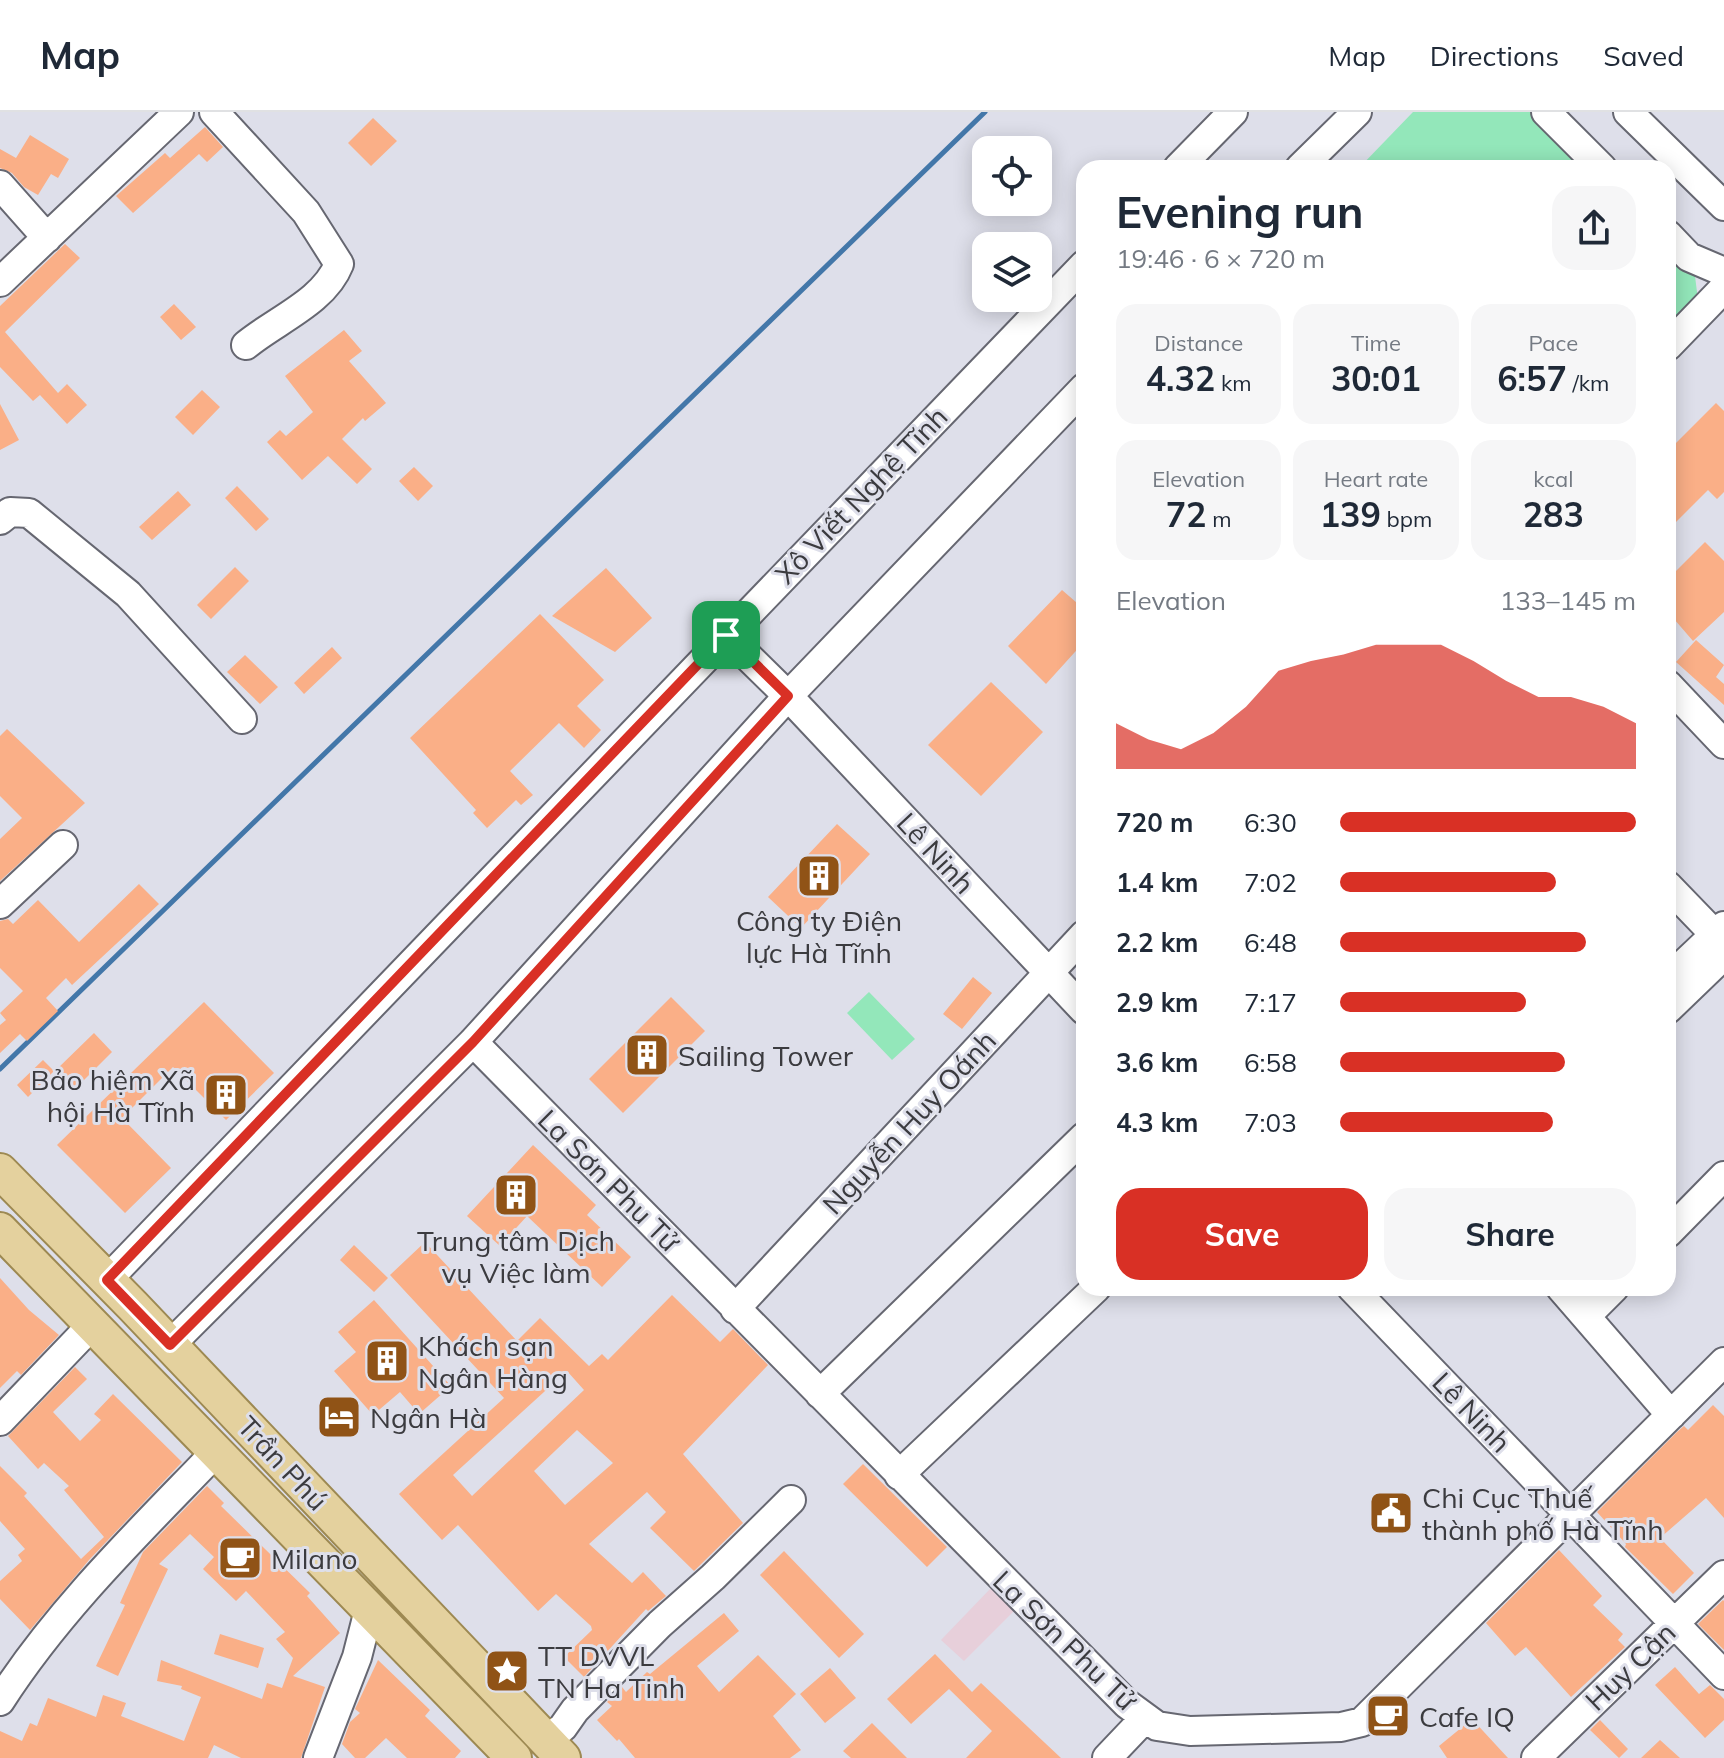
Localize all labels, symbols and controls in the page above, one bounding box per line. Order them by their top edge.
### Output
text: Map [40,31,120,79]
text: Map [1328,38,1386,73]
text: Directions [1430,38,1559,73]
text: Saved [1603,38,1684,73]
map controls [972,136,1052,312]
button: locate [972,136,1052,216]
text: Evening run [1116,184,1363,239]
button: share [1552,186,1636,270]
button: layers [972,232,1052,312]
text: 19:46 · 6 × 720 m [1116,242,1325,275]
text: Distance [1154,329,1243,357]
text: Time [1351,329,1401,357]
text: Pace [1529,329,1578,357]
text: 4.32 [1146,357,1215,400]
text: 30:01 [1331,357,1421,400]
text: 6:57 [1497,357,1567,400]
text: km [1215,369,1252,397]
text: /km [1567,369,1609,397]
street label: Xô Viết Nghệ Tĩnh [767,399,955,591]
text: Elevation [1152,465,1245,493]
text: Heart rate [1324,465,1428,493]
text: kcal [1533,465,1573,493]
text: 72 [1166,493,1207,536]
text: 139 [1320,493,1381,536]
text: 283 [1523,493,1584,536]
text: m [1207,505,1232,533]
text: bpm [1381,505,1432,533]
text: Elevation [1116,584,1226,617]
text: 133–145 m [1500,584,1636,617]
pin [692,601,760,669]
icon: arrive [704,613,748,657]
street label: Lê Ninh [890,805,982,901]
text: 720 m [1116,806,1193,839]
text: 6:30 [1244,806,1297,839]
building icon: Công ty Điện lực Hà Tĩnh [795,852,843,900]
text: 1.4 km [1116,866,1199,899]
text: 7:02 [1244,866,1297,899]
place label: Công ty Điện lực Hà Tĩnh [736,903,902,970]
text: 2.2 km [1116,926,1199,959]
text: 6:48 [1244,926,1297,959]
text: 2.9 km [1116,986,1199,1019]
text: 7:17 [1244,986,1297,1019]
street label: Nguyễn Huy Oánh [815,1023,1003,1221]
building icon: Sailing Tower [623,1031,671,1079]
place label: Sailing Tower [678,1038,854,1073]
text: 3.6 km [1116,1046,1199,1079]
text: 6:58 [1244,1046,1297,1079]
place label: Bảo hiệm Xã hội Hà Tĩnh [31,1062,195,1129]
building icon: Bảo hiệm Xã hội Hà Tĩnh [202,1071,250,1119]
street label: La Sơn Phu Tử [531,1102,688,1259]
text: 4.3 km [1116,1106,1199,1139]
text: 7:03 [1244,1106,1297,1139]
building icon: Trung tâm Dịch vụ Việc làm [492,1171,540,1219]
button: Save [1116,1188,1368,1280]
button: Share [1384,1188,1636,1280]
place label: Trung tâm Dịch vụ Việc làm [417,1223,615,1290]
place label: Khách sạn Ngân Hàng [418,1328,568,1395]
building icon: Khách sạn Ngân Hàng [363,1337,411,1385]
street label: Lê Ninh [1425,1365,1519,1459]
hotel icon: Ngân Hà [315,1393,363,1441]
place label: Ngân Hà [370,1400,487,1435]
street label: Trần Phú [231,1409,335,1517]
place label: Chi Cục Thuế thành phố Hà Tĩnh [1422,1480,1664,1547]
public building icon: Chi Cục Thuế thành phố Hà Tĩnh [1367,1489,1415,1537]
cafe icon: Milano [216,1534,264,1582]
place label: Milano [271,1541,358,1576]
street label: La Sơn Phu Tử [986,1563,1145,1718]
street label: Huy Cận [1578,1614,1682,1718]
place label: TT DVVL TN Ha Tinh [538,1638,685,1705]
place icon: TT DVVL TN Ha Tinh [483,1647,531,1695]
cafe icon: Cafe IQ [1364,1692,1412,1740]
place label: Cafe IQ [1419,1699,1515,1734]

